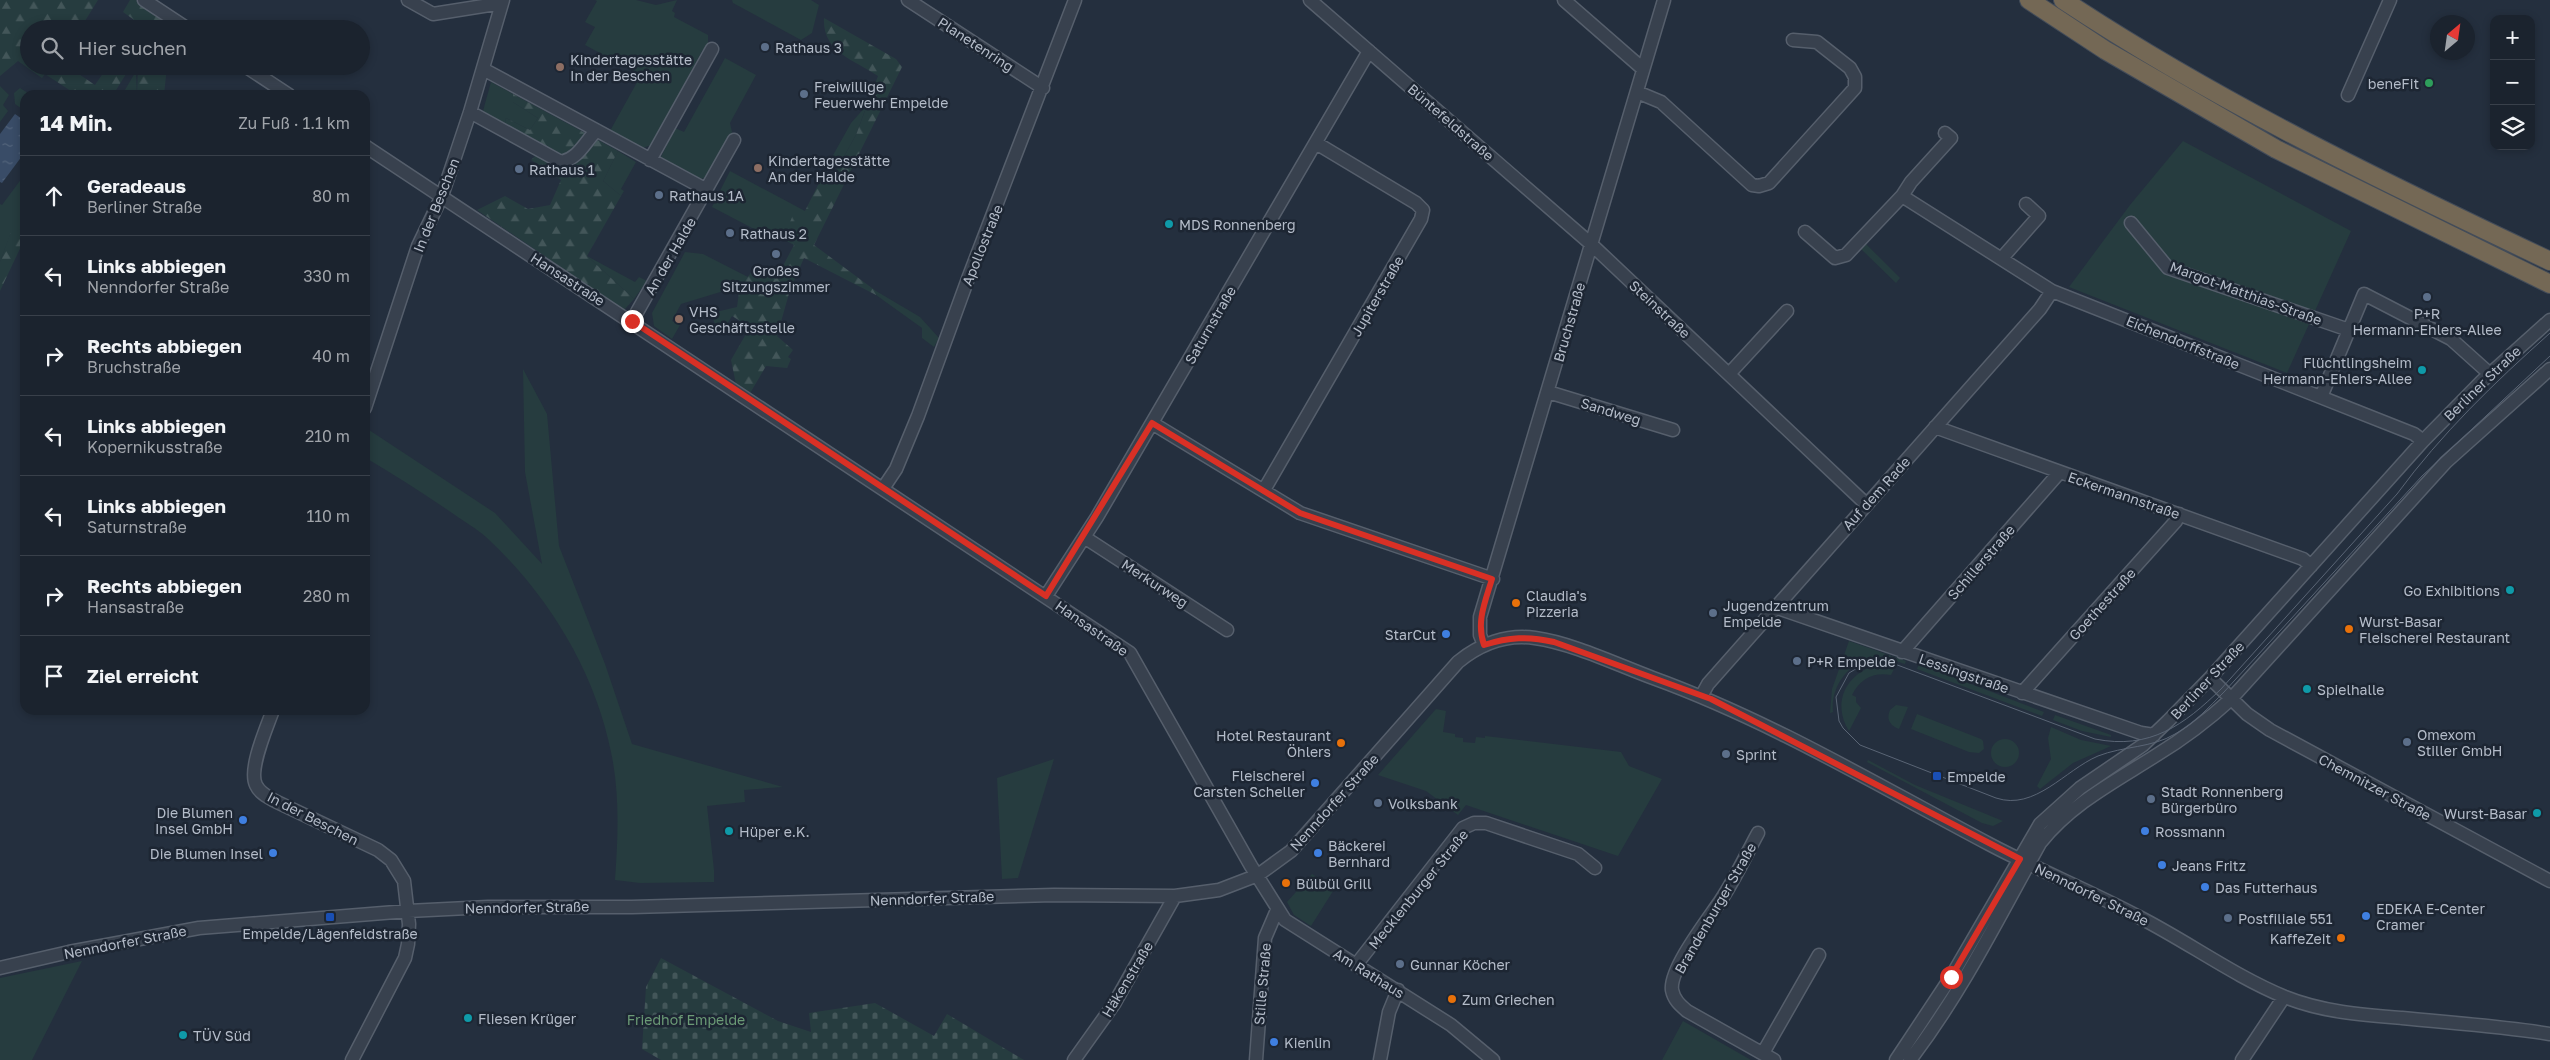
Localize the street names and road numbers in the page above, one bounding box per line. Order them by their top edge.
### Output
street label: Planetenring [935,13,1017,75]
street label: Büntefeldstraße [1405,80,1497,164]
street label: In der Beschen [409,155,463,255]
street label: Apollostraße [958,202,1006,288]
street label: An der Halde [641,214,699,298]
street label: Hansastraße [528,249,608,309]
street label: Jupiterstraße [1347,253,1407,339]
street label: Margot-Matthias-Straße [2168,258,2324,328]
street label: Steinstraße [1626,276,1694,342]
street label: Bruchstraße [1550,280,1588,364]
street label: Saturnstraße [1181,283,1239,367]
street label: Eichendorffstraße [2124,311,2242,373]
street label: Berliner Straße [2440,342,2524,424]
street label: Sandweg [1579,394,1643,428]
street label: Auf dem Rade [1839,453,1913,533]
street label: Eckermannstraße [2066,468,2182,522]
street label: Schillerstraße [1944,521,2018,603]
street label: Merkurweg [1119,555,1191,611]
street label: Goethestraße [2065,564,2139,644]
street label: Hansastraße [1052,597,1132,659]
street label: Berliner Straße [2166,637,2248,723]
street label: Lessingstraße [1917,650,2011,696]
street label: Nenndorfer Straße [1286,750,1382,854]
street label: Chemnitzer Straße [2316,750,2434,824]
street label: In der Beschen [265,788,361,848]
street label: Mecklenburger Straße [1365,826,1471,952]
street label: Brandenburger Straße [1671,839,1759,977]
street label: Nenndorfer Straße [2032,859,2152,929]
street label: Nenndorfer Straße [869,887,995,909]
street label: Nenndorfer Straße [465,897,589,917]
street label: Nenndorfer Straße [62,922,188,962]
street label: Häkenstraße [1098,938,1156,1020]
street label: Stille Straße [1250,942,1274,1026]
street label: Am Rathaus [1330,944,1408,1002]

